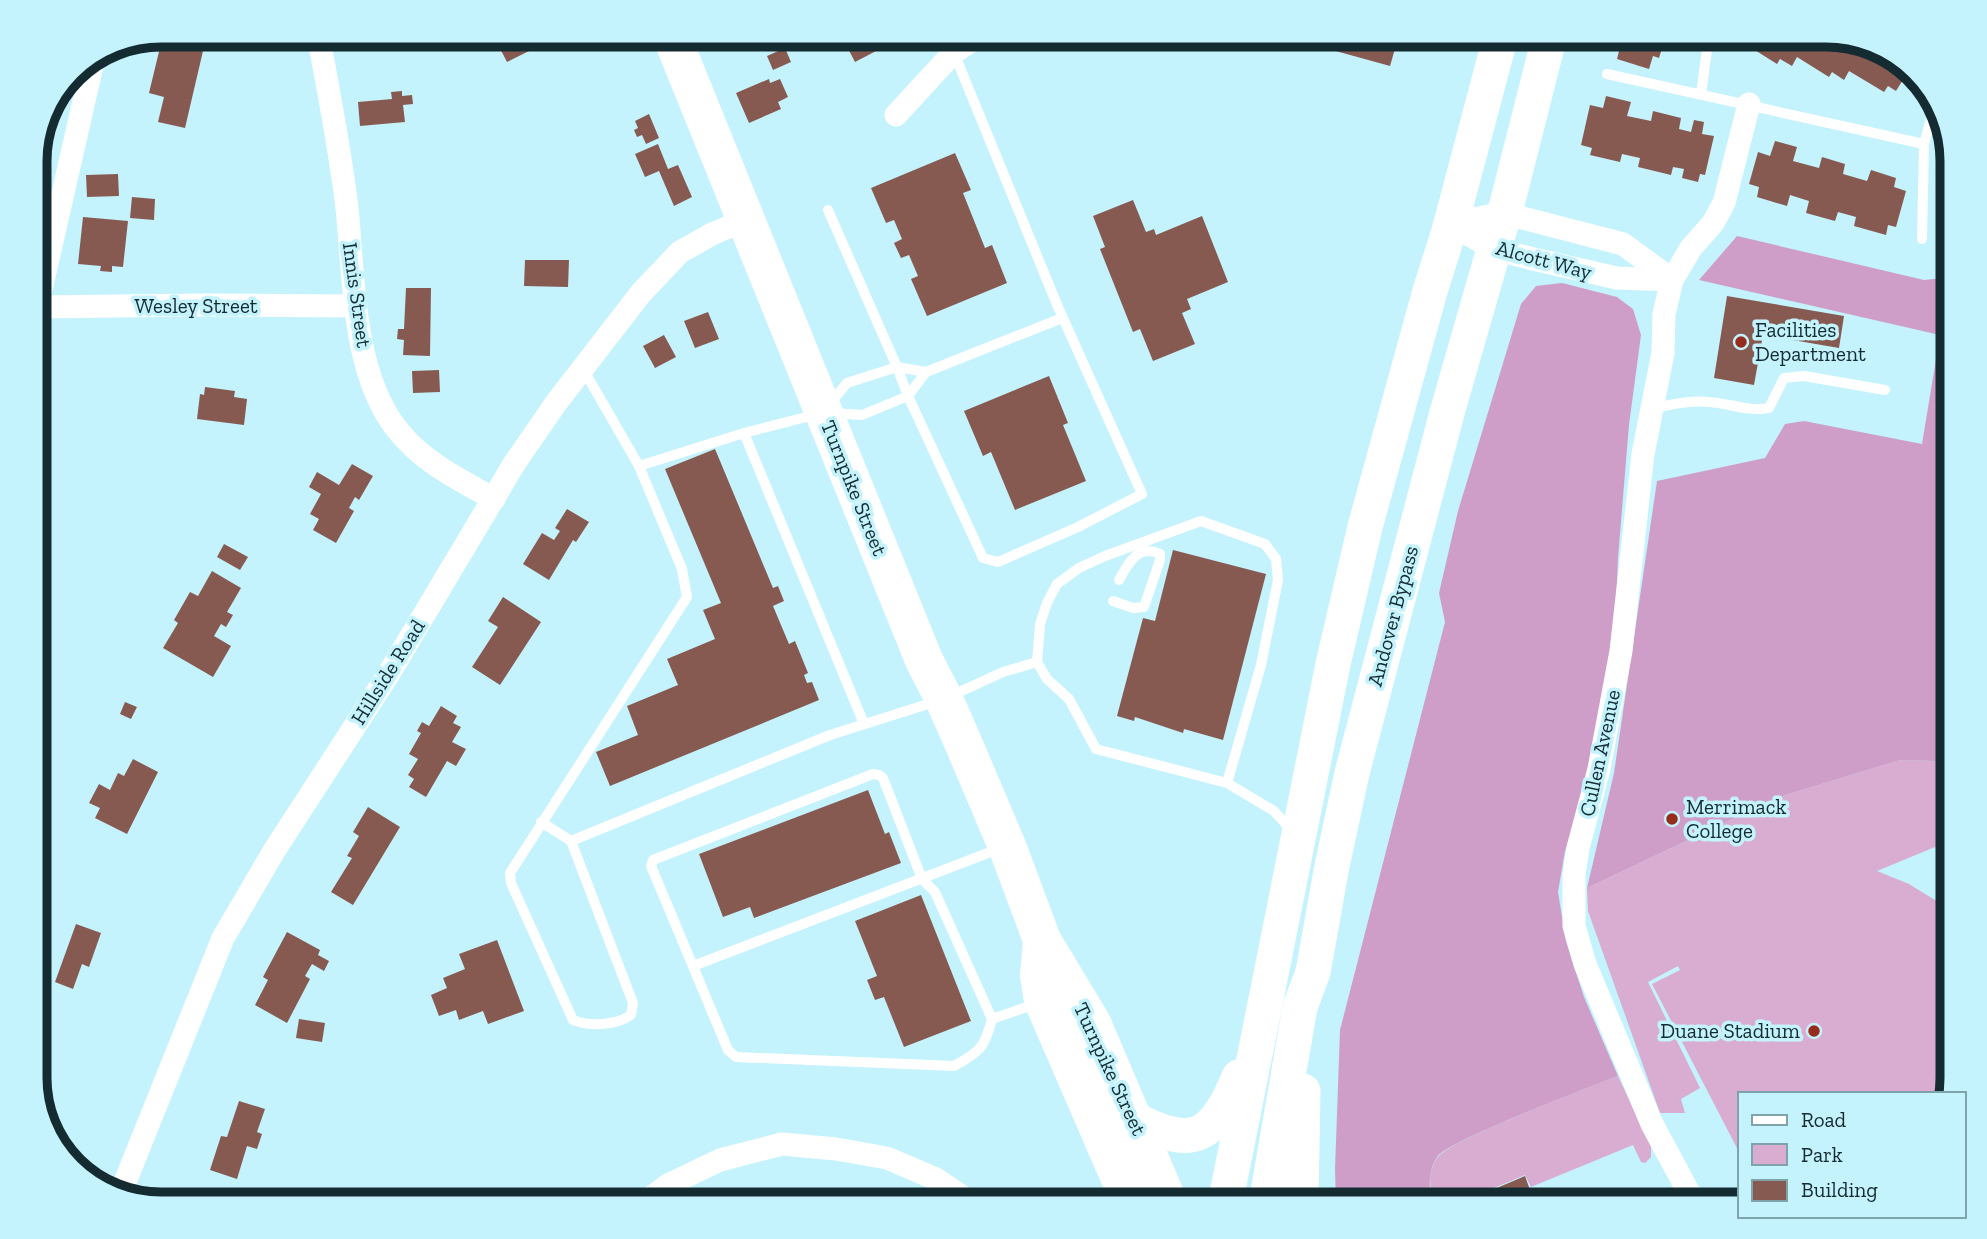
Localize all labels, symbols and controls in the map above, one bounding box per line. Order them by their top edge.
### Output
street label: Alcott Way [1493,235,1595,284]
street label: Innis Street [338,241,377,349]
street label: Wesley Street [134,293,258,318]
place label: Facilities Department [1755,317,1866,366]
marker: Facilities Department [1733,334,1749,350]
street label: Turnpike Street [816,417,893,559]
street label: Andover Bypass [1362,543,1423,689]
street label: Hillside Road [345,614,430,729]
street label: Cullen Avenue [1574,687,1625,819]
place label: Merrimack College [1686,794,1786,843]
marker: Merrimack College [1664,811,1680,827]
street label: Turnpike Street [1069,998,1152,1139]
place label: Duane Stadium [1660,1018,1800,1043]
marker: Duane Stadium [1806,1023,1822,1039]
legend [1738,1092,1966,1218]
text: Road [1801,1107,1847,1132]
text: Park [1801,1142,1843,1167]
text: Building [1801,1177,1878,1202]

